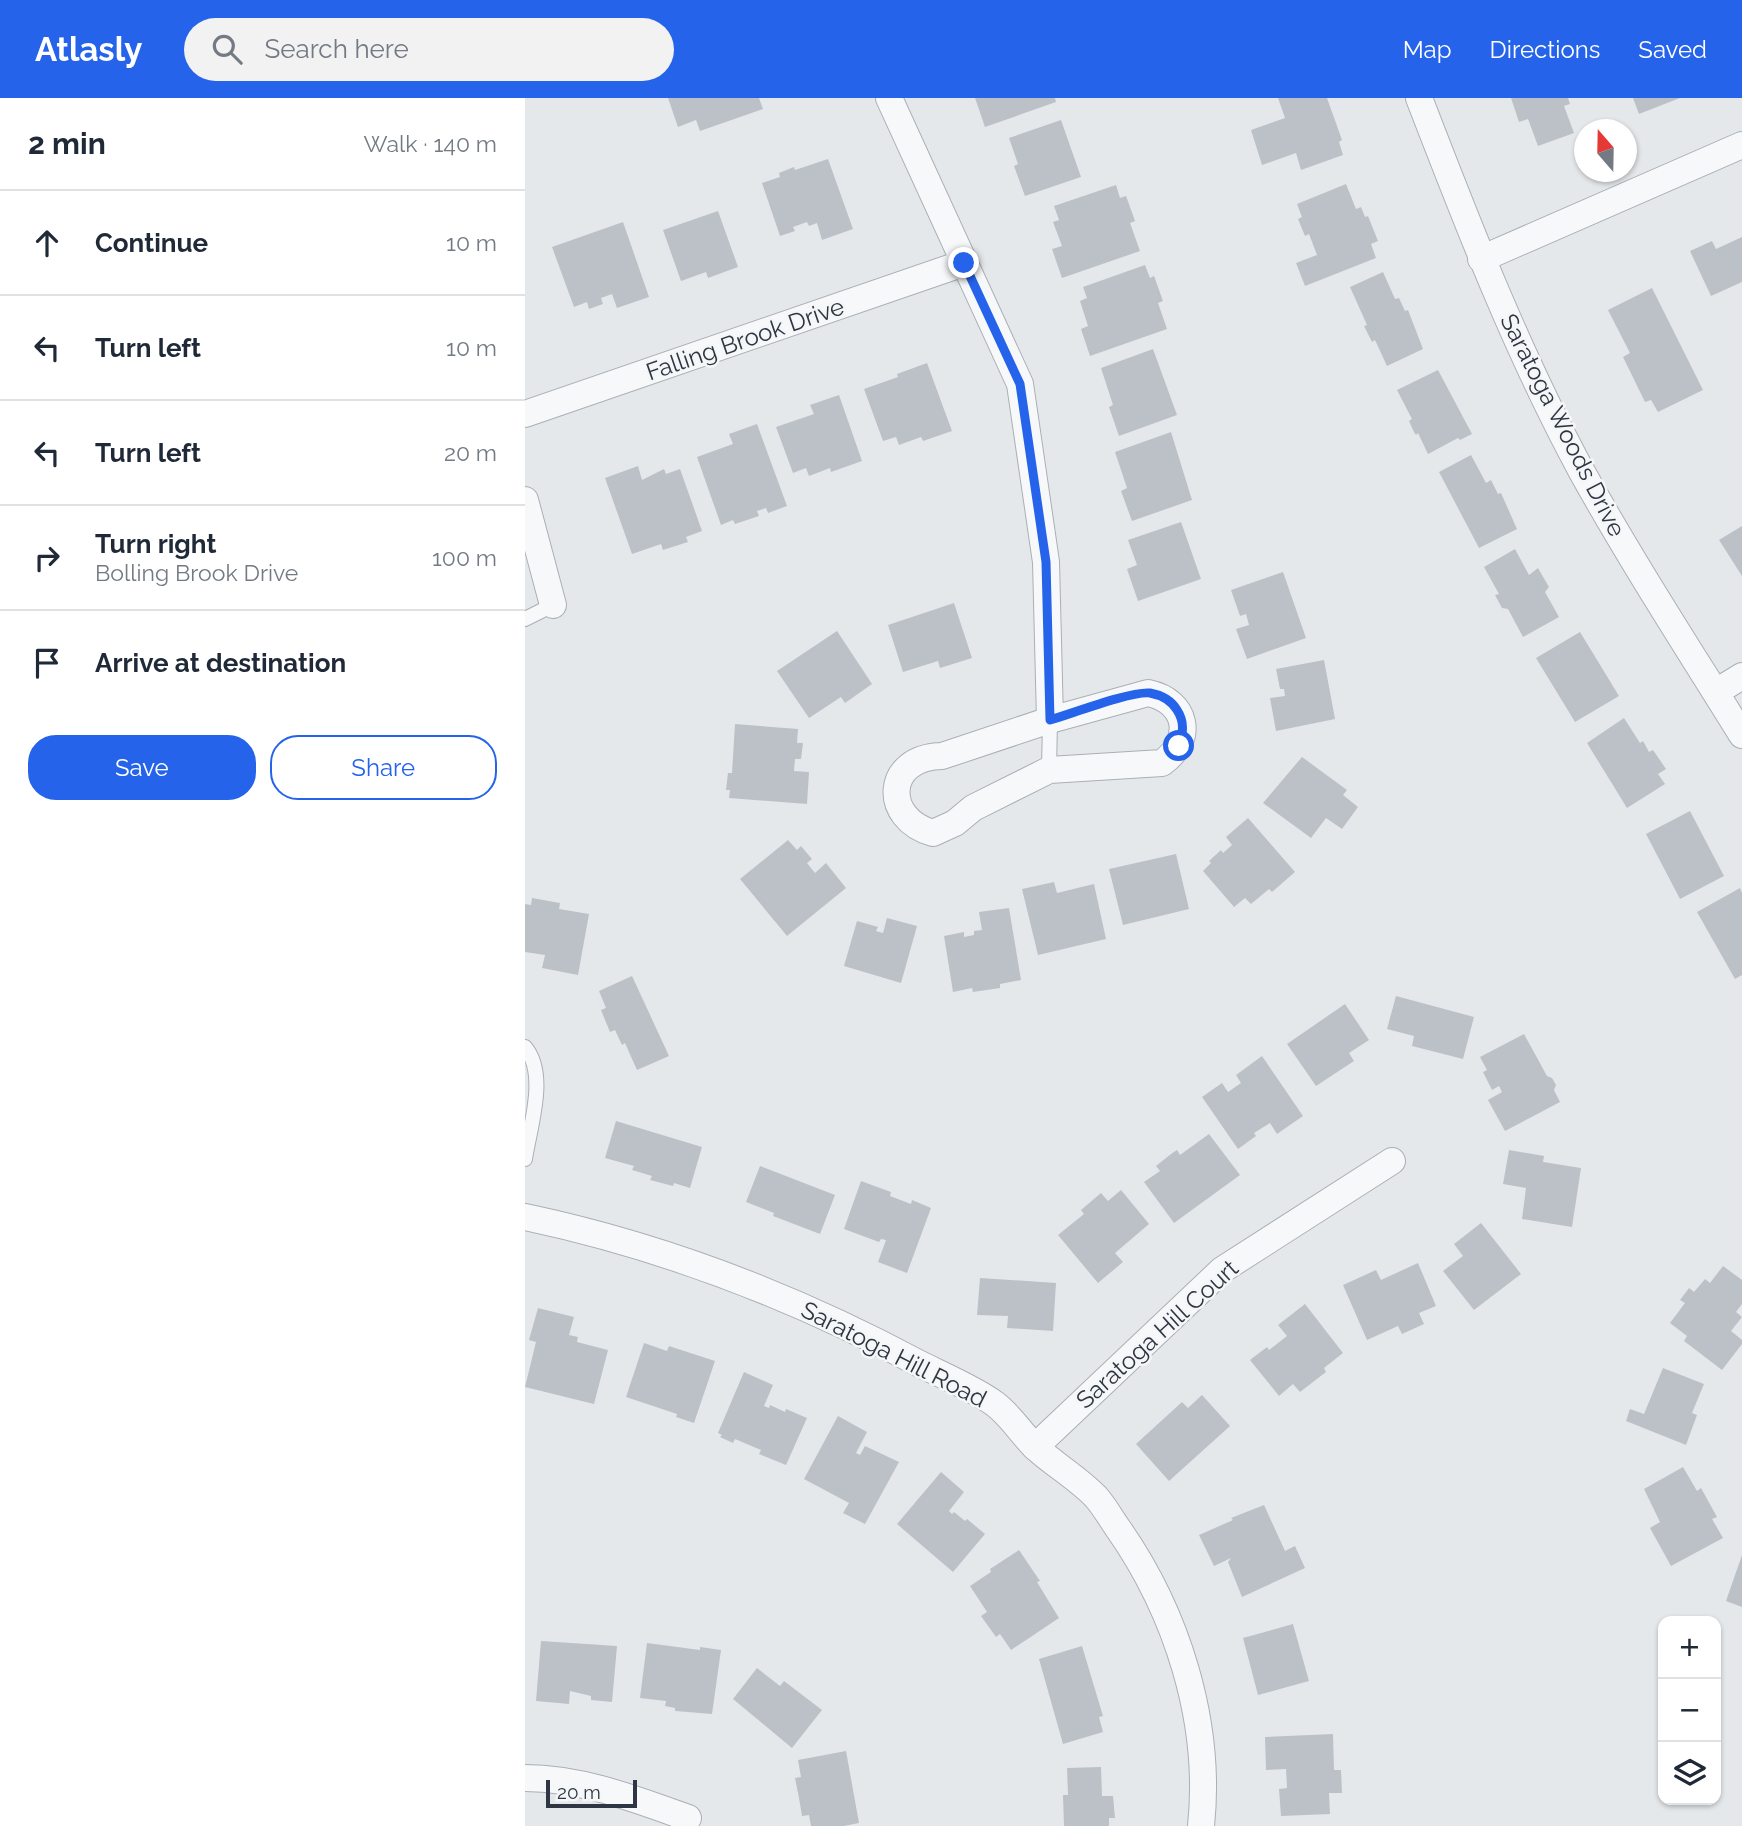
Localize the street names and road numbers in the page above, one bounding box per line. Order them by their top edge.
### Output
street label: Falling Brook Drive [642,291,848,387]
street label: Saratoga Woods Drive [1494,309,1632,541]
street label: Saratoga Hill Court [1070,1254,1244,1414]
street label: Saratoga Hill Road [796,1295,992,1413]

